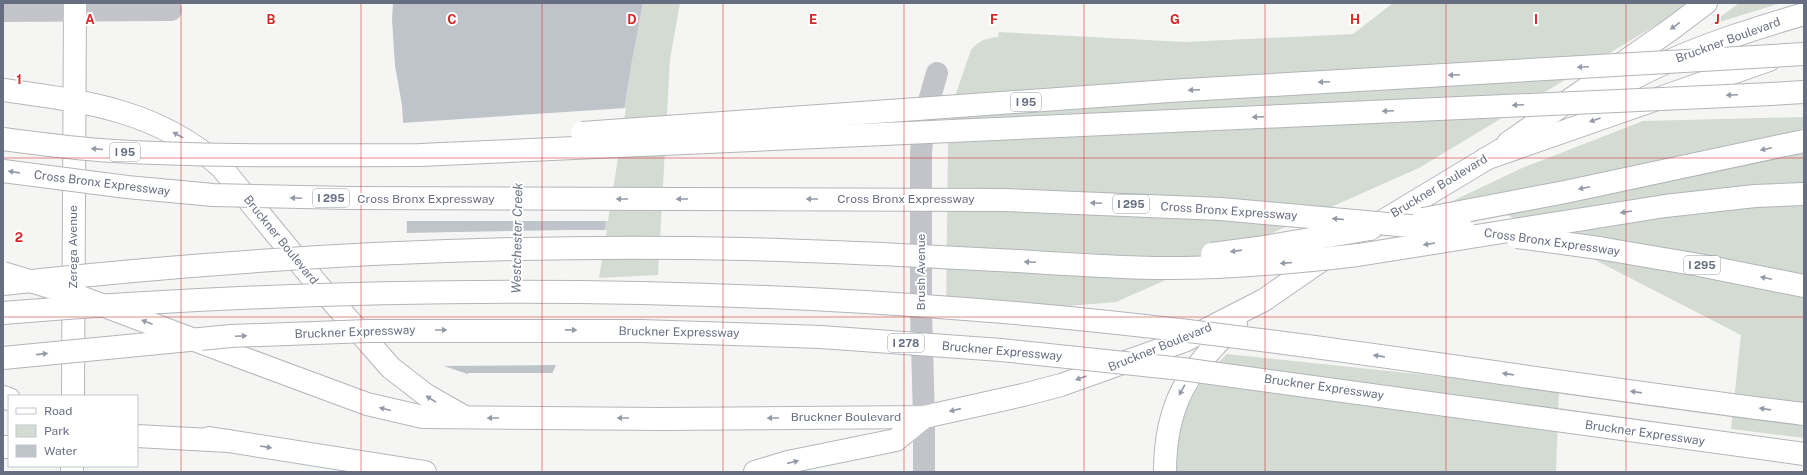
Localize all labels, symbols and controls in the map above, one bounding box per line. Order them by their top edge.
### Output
text: A [85,12,95,27]
text: B [267,12,276,27]
text: C [447,12,457,27]
text: D [627,12,637,27]
text: E [809,12,817,27]
text: F [990,12,998,27]
text: G [1170,12,1180,27]
text: H [1350,12,1360,27]
text: I [1534,12,1538,27]
text: J [1714,12,1720,27]
street label: Bruckner Boulevard [1674,15,1782,65]
one-way arrow [1670,22,1681,31]
one-way arrow [1577,64,1589,71]
one-way arrow [1448,71,1460,78]
text: 1 [16,72,22,87]
one-way arrow [1318,79,1330,86]
one-way arrow [1188,86,1200,93]
one-way arrow [1726,92,1738,99]
road number: I 95 [1011,93,1041,111]
one-way arrow [1512,102,1524,109]
one-way arrow [1381,108,1394,114]
one-way arrow [1251,114,1264,120]
one-way arrow [1588,117,1600,123]
one-way arrow [172,131,184,138]
road number: I 95 [110,143,140,161]
one-way arrow [91,146,103,153]
one-way arrow [1760,146,1772,152]
street label: Bruckner Boulevard [1388,152,1490,220]
street label: Cross Bronx Expressway [33,168,172,198]
one-way arrow [7,169,20,175]
water label: Westchester Creek [509,182,525,294]
one-way arrow [1578,186,1590,192]
road number: I 295 [313,189,349,207]
street label: Cross Bronx Expressway [357,192,495,206]
street label: Cross Bronx Expressway [837,192,975,206]
street label: Bruckner Boulevard [241,193,321,287]
one-way arrow [289,195,302,201]
road number: I 295 [1113,195,1149,213]
one-way arrow [615,196,628,202]
one-way arrow [675,196,688,202]
one-way arrow [805,196,818,202]
street label: Cross Bronx Expressway [1160,199,1299,223]
one-way arrow [1089,200,1102,206]
street label: Zerega Avenue [66,205,80,289]
one-way arrow [1620,209,1632,215]
one-way arrow [1332,215,1344,222]
street label: Cross Bronx Expressway [1483,226,1622,259]
text: 2 [15,230,23,245]
street label: Brush Avenue [914,233,928,310]
one-way arrow [1423,241,1435,247]
one-way arrow [1230,248,1242,254]
road number: I 295 [1684,256,1720,274]
one-way arrow [1023,259,1036,265]
one-way arrow [1280,259,1292,266]
one-way arrow [1760,274,1772,280]
one-way arrow [140,318,152,324]
street label: Bruckner Boulevard [1106,320,1214,374]
street label: Bruckner Expressway [294,323,416,341]
street label: Bruckner Expressway [618,324,740,340]
one-way arrow [435,327,448,333]
one-way arrow [565,327,578,333]
one-way arrow [235,333,248,339]
road number: I 278 [888,334,924,352]
street label: Bruckner Expressway [941,339,1063,363]
one-way arrow [36,351,48,358]
one-way arrow [1373,353,1385,359]
one-way arrow [1502,371,1514,377]
street label: Bruckner Expressway [1263,372,1385,402]
one-way arrow [1075,375,1087,381]
one-way arrow [1179,384,1185,396]
one-way arrow [1630,389,1643,395]
legend [8,395,138,467]
one-way arrow [426,395,437,403]
text: Road [44,404,72,418]
one-way arrow [379,405,392,411]
one-way arrow [1759,406,1771,412]
one-way arrow [949,407,962,413]
street label: Bruckner Boulevard [791,410,901,424]
one-way arrow [486,415,499,421]
one-way arrow [616,415,629,421]
one-way arrow [766,415,779,421]
street label: Bruckner Expressway [1584,418,1706,448]
text: Park [44,424,70,438]
text: Water [44,444,78,458]
one-way arrow [260,444,272,450]
one-way arrow [786,458,799,464]

